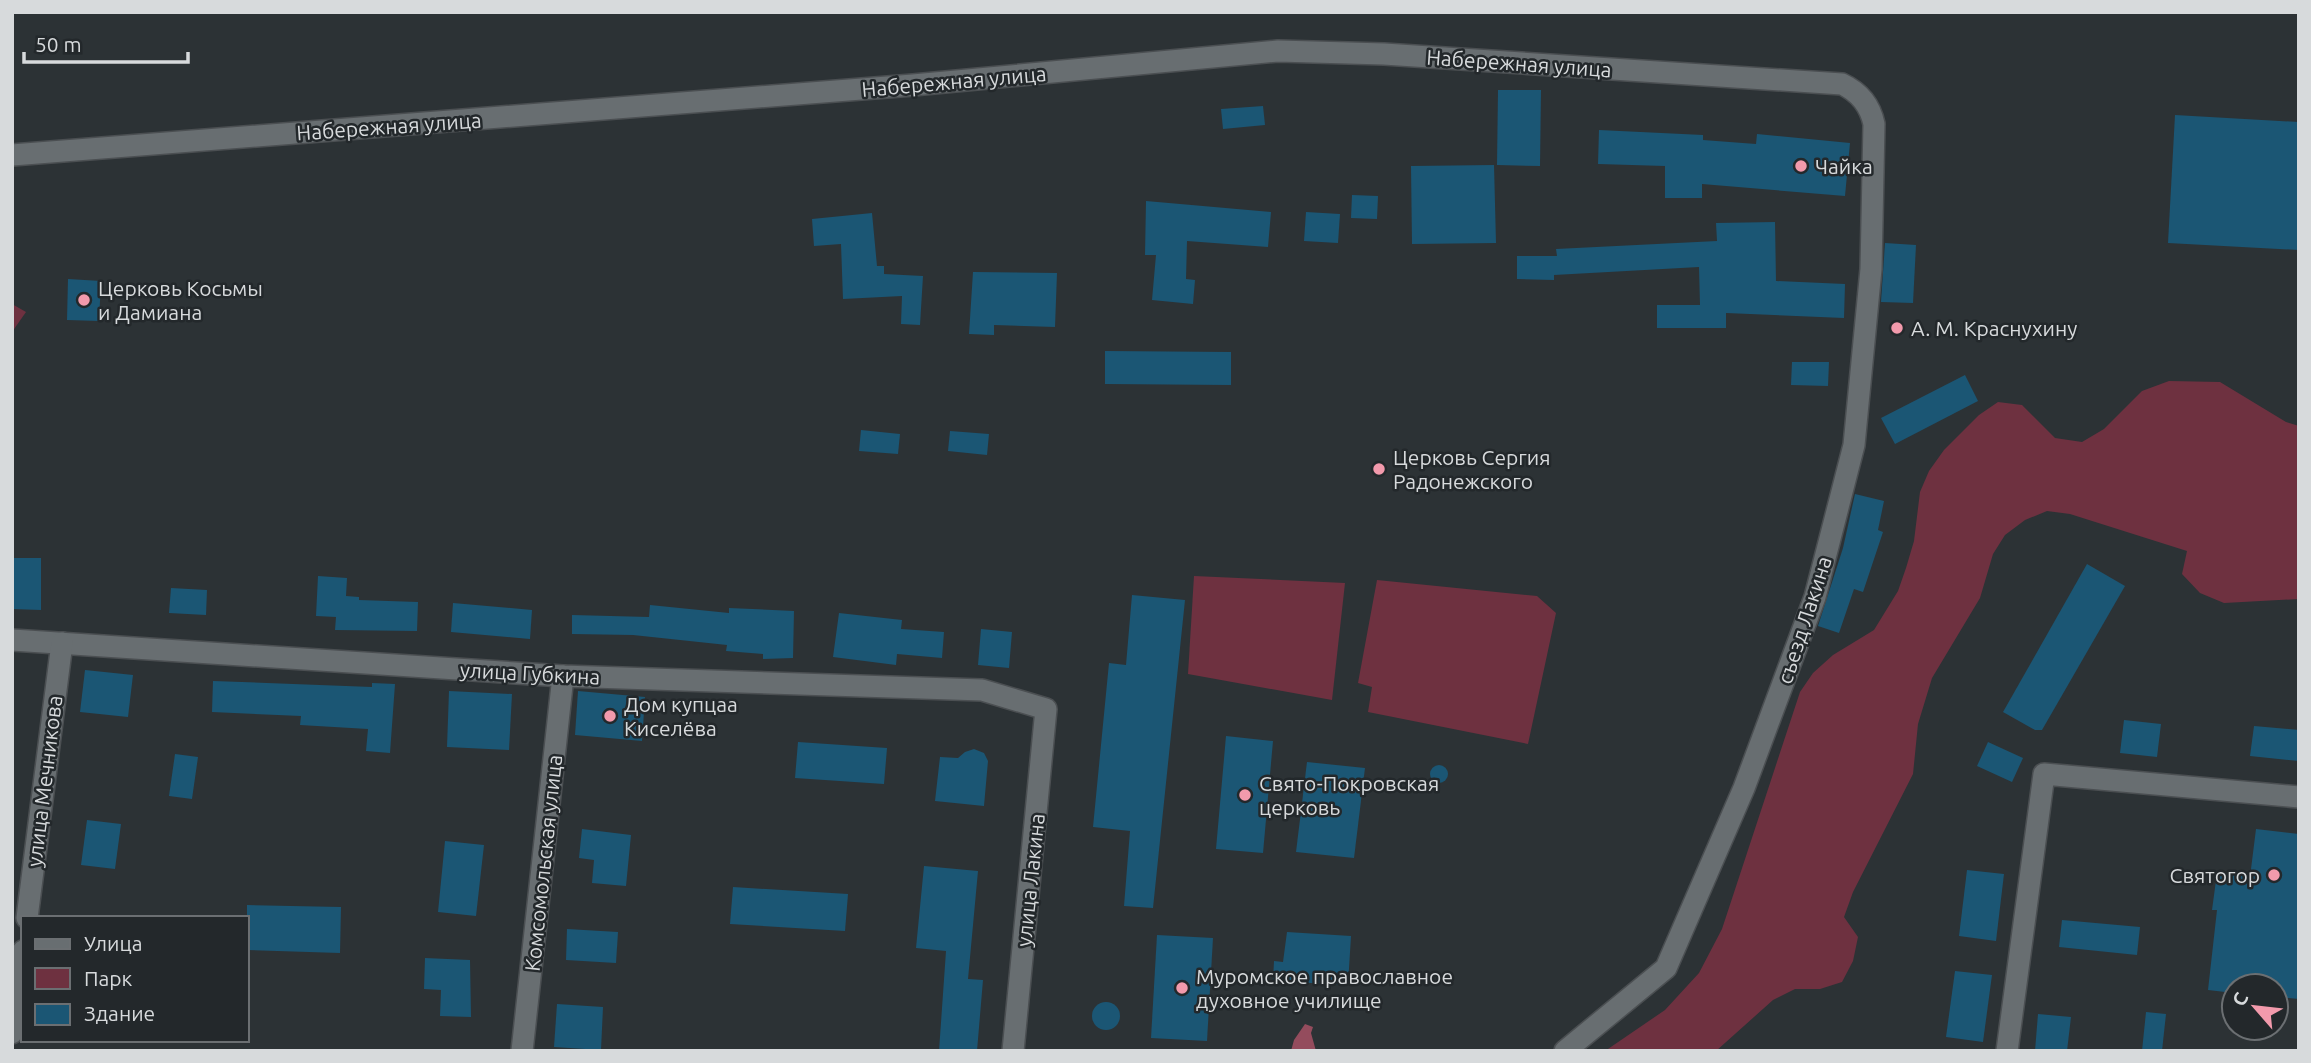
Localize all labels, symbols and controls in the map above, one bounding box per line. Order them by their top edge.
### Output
scale bar [24,21,189,65]
text: 50 m [35,32,82,56]
street label: Набережная улица [1426,45,1612,81]
street label: Набережная улица [861,61,1047,101]
street label: Набережная улица [296,108,482,144]
place label: Чайка [1815,154,1873,178]
marker: Чайка [1793,158,1809,174]
place label: Церковь Косьмы и Дамиана [98,276,263,324]
marker: Церковь Косьмы и Дамиана [76,292,92,308]
place label: А. М. Краснухину [1911,316,2077,340]
marker: А. М. Краснухину [1889,320,1905,336]
place label: Церковь Сергия Радонежского [1393,445,1551,493]
marker: Церковь Сергия Радонежского [1371,461,1387,477]
street label: съезд Лакина [1772,553,1836,687]
street label: улица Губкина [459,657,601,689]
place label: Дом купцаа Киселёва [624,692,738,740]
street label: улица Мечникова [22,694,66,868]
marker: Дом купцаа Киселёва [602,708,618,724]
street label: Комсомольская улица [520,753,566,973]
place label: Свято-Покровская церковь [1259,771,1439,819]
marker: Свято-Покровская церковь [1237,787,1253,803]
street label: улица Лакина [1011,812,1049,948]
place label: Святогор [2170,863,2260,887]
marker: Святогор [2266,867,2282,883]
legend [21,916,248,1042]
text: Улица [84,931,142,955]
place label: Муромское православное духовное училище [1196,964,1453,1012]
text: Парк [84,966,133,990]
north arrow [2220,972,2290,1042]
marker: Муромское православное духовное училище [1174,980,1190,996]
text: С [2227,988,2253,1010]
text: Здание [84,1001,155,1025]

